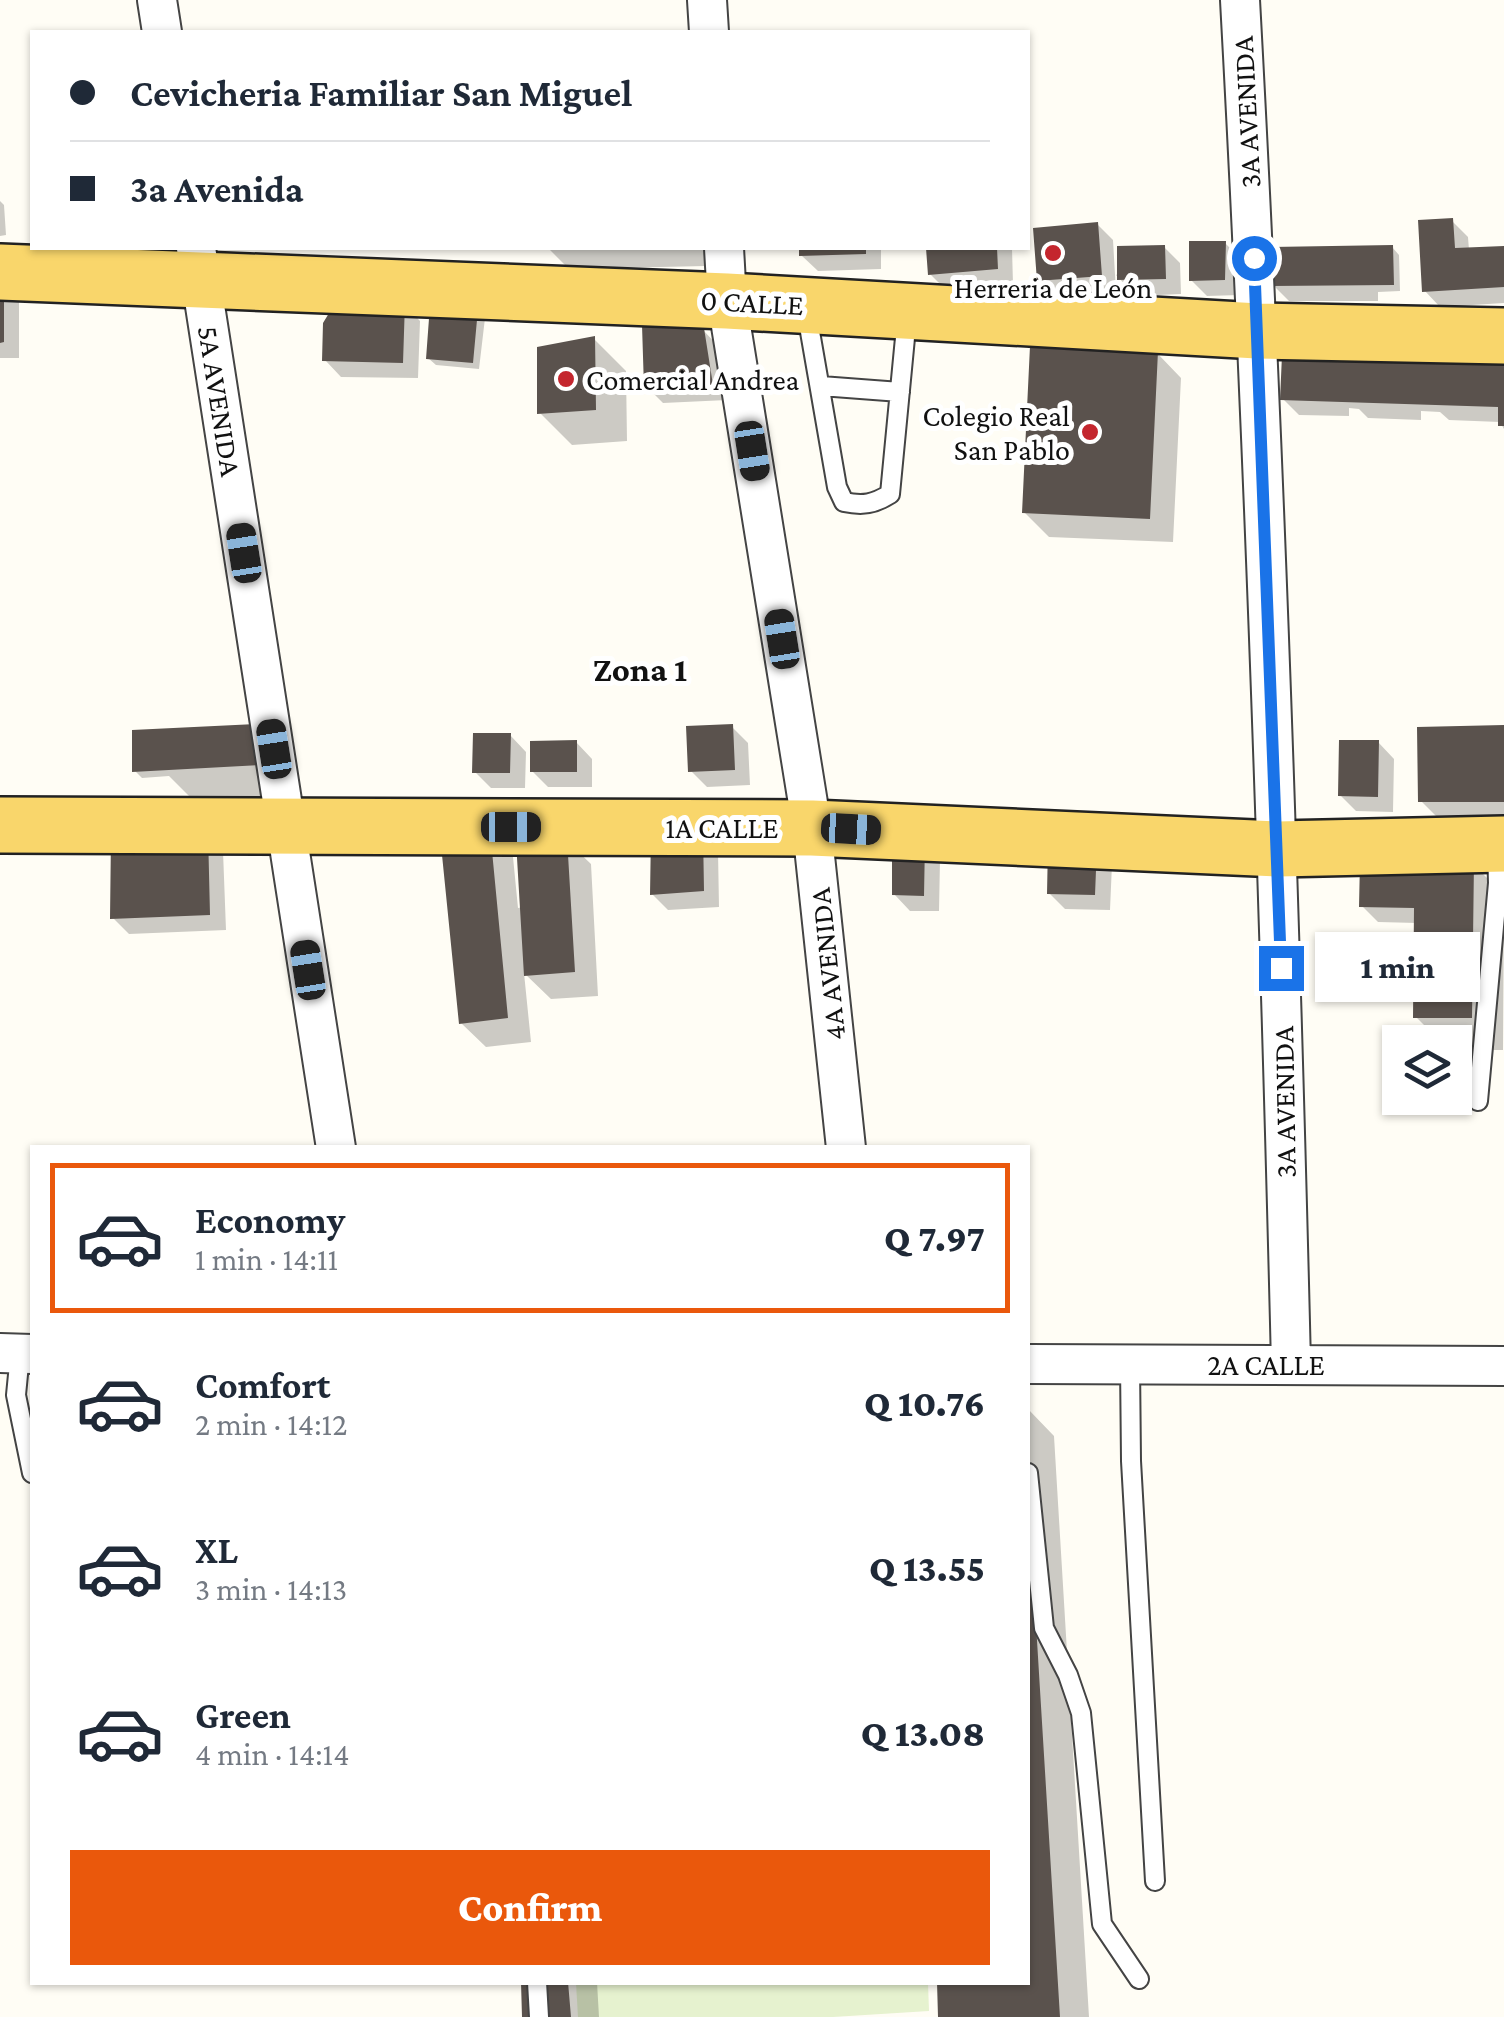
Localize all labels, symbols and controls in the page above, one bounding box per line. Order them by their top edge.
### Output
street label: 3A AVENIDA [1225,34,1266,189]
text: Cevicheria Familiar San Miguel [130,72,632,114]
text: 3a Avenida [130,168,303,210]
route start [1232,236,1277,281]
marker: Herreria de León [1042,242,1064,264]
place label: Herreria de León [954,271,1152,304]
street label: 0 CALLE [700,283,804,321]
street label: 5A AVENIDA [192,323,248,480]
place label: Comercial Andrea [586,363,800,396]
marker: Comercial Andrea [555,368,577,390]
place label: Colegio Real San Pablo [922,399,1070,466]
car [732,419,772,483]
marker: Colegio Real San Pablo [1079,421,1101,443]
car [224,521,264,585]
car [762,607,802,671]
district label: Zona 1 [593,650,687,689]
car [254,717,294,781]
street label: 1A CALLE [665,811,779,844]
car [481,812,541,842]
car [820,812,882,846]
street label: 4A AVENIDA [802,885,851,1042]
callout: 1 min [1316,933,1481,1003]
car [288,938,328,1002]
route end [1259,946,1304,991]
text: 1 min [1360,949,1435,985]
street label: 3A AVENIDA [1266,1025,1302,1178]
map controls [1382,1025,1472,1115]
button: layers [1382,1025,1472,1115]
icon: car [75,1193,165,1283]
text: Economy [195,1199,345,1241]
text: Q 7.97 [884,1217,985,1259]
text: 1 min · 14:11 [195,1241,338,1277]
street label: 2A CALLE [1207,1348,1325,1381]
icon: car [75,1358,165,1448]
text: Comfort [195,1364,331,1406]
text: Q 10.76 [864,1382,985,1424]
text: 2 min · 14:12 [195,1406,347,1442]
icon: car [75,1523,165,1613]
text: XL [195,1529,238,1571]
text: Q 13.55 [869,1547,985,1589]
text: 3 min · 14:13 [195,1571,347,1607]
icon: car [75,1688,165,1778]
text: Green [195,1694,291,1736]
text: Q 13.08 [861,1712,985,1754]
text: 4 min · 14:14 [195,1736,350,1772]
button: Confirm [70,1850,990,1965]

